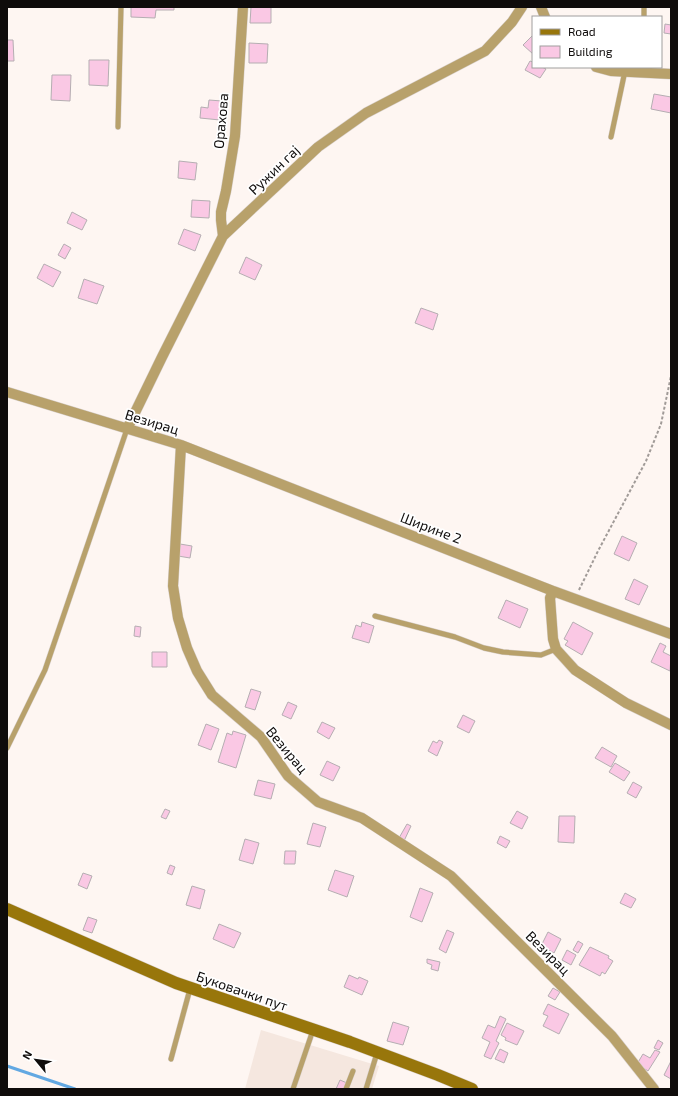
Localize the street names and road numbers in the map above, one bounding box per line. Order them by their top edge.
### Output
street label: Орахова [210,92,231,150]
street label: Ружин гај [245,141,303,198]
street label: Везирац [123,405,181,438]
street label: Ширине 2 [398,508,464,547]
street label: Везирац [263,723,312,776]
street label: Везирац [523,927,574,978]
street label: Буковачки пут [194,967,290,1014]

